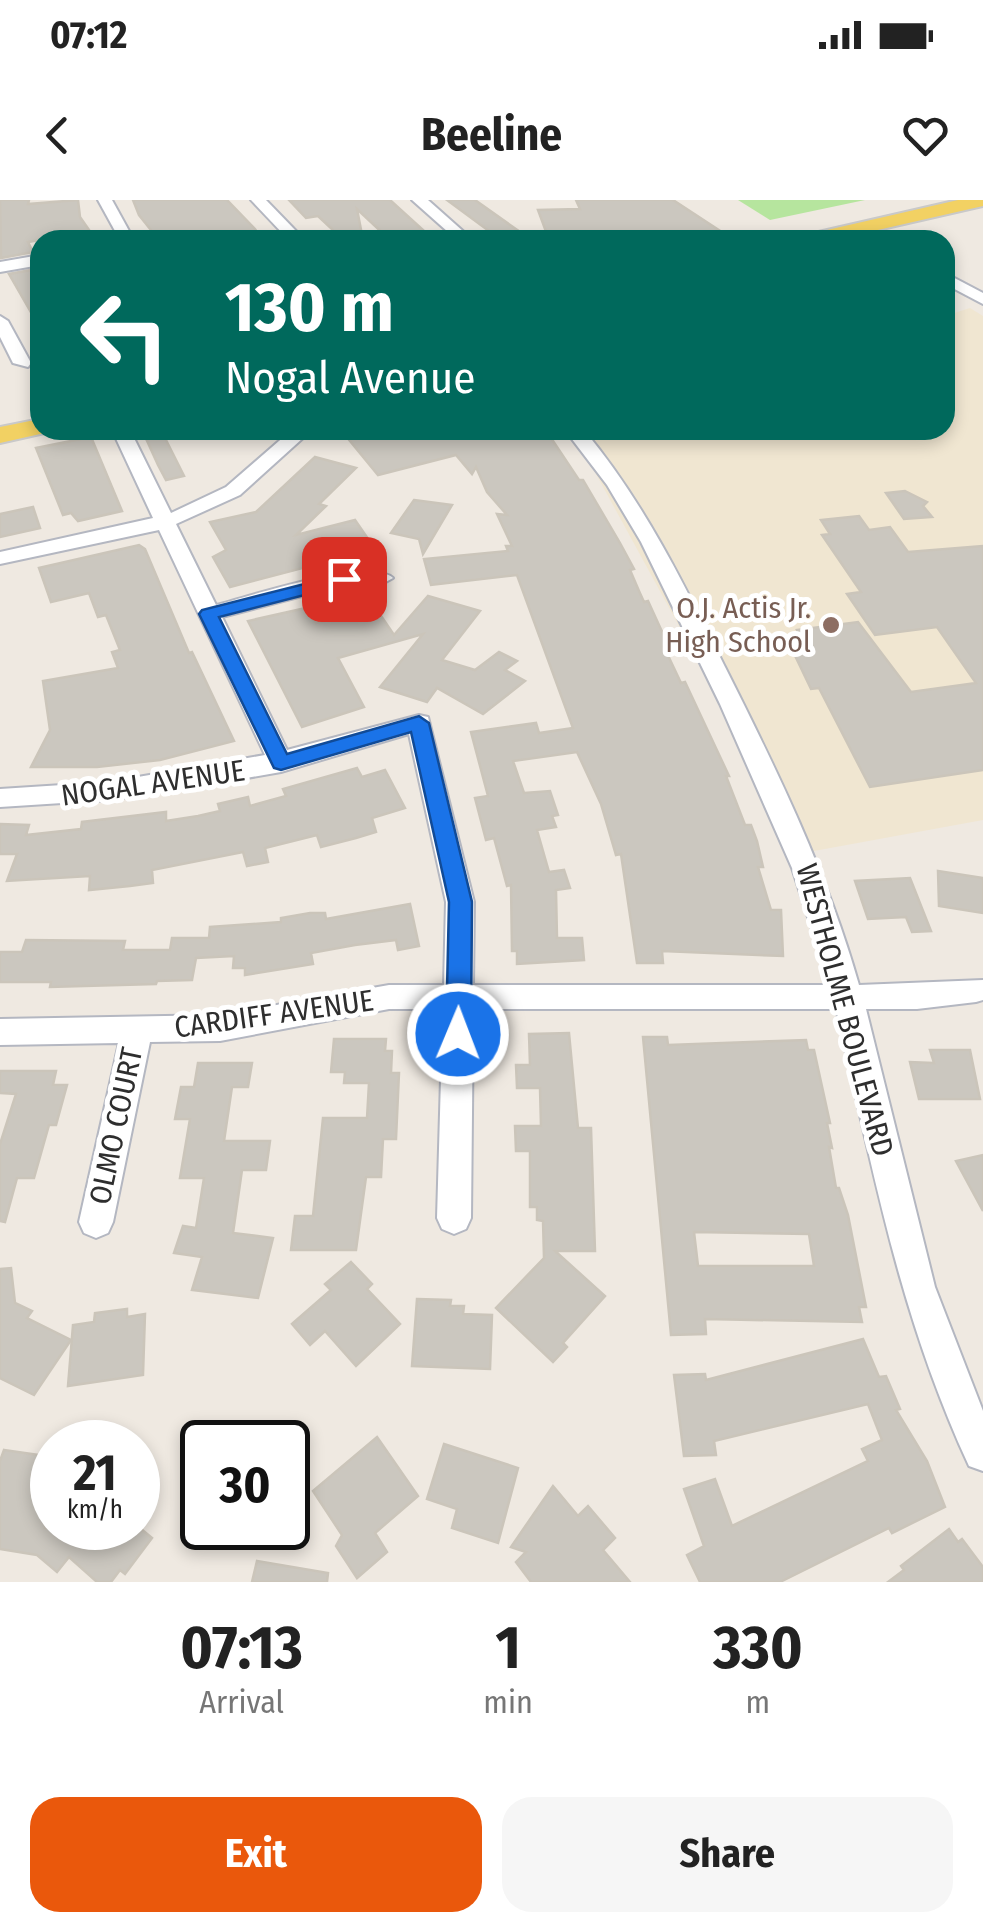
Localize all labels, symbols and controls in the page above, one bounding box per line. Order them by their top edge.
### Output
text: 07:12 [50,12,127,58]
icon: back [30,108,85,163]
text: Beeline [421,108,562,162]
icon: heart [898,108,953,163]
text: 130 m [225,266,394,350]
icon: left [60,270,190,400]
text: Nogal Avenue [225,351,476,405]
pin [302,537,387,622]
icon: arrive [317,552,372,607]
place label: O.J. Actis Jr. High School [665,590,811,660]
marker: O.J. Actis Jr. High School [820,614,842,636]
street label: NOGAL AVENUE [59,752,247,814]
street label: WESTHOLME BOULEVARD [789,860,901,1160]
street label: CARDIFF AVENUE [172,982,376,1046]
position arrow [406,982,510,1086]
street label: OLMO COURT [82,1044,150,1208]
speed limit sign: 30 [180,1420,310,1550]
text: 21 [73,1443,117,1503]
text: km/h [67,1495,123,1525]
text: 07:13 [180,1612,303,1684]
text: 1 [495,1612,521,1684]
text: 330 [713,1612,803,1684]
text: Arrival [199,1683,284,1721]
text: min [483,1683,533,1721]
text: m [746,1683,770,1721]
button: Exit [30,1797,482,1912]
button: Share [502,1797,953,1912]

